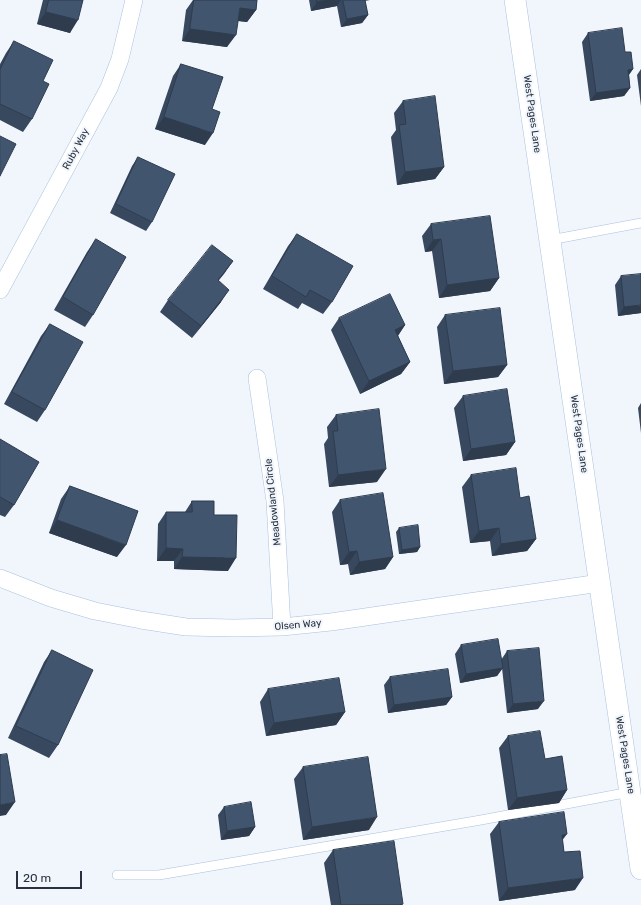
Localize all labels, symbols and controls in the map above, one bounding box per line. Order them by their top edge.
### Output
street label: West Pages Lane [521,74,543,154]
street label: Ruby Way [60,126,92,172]
street label: West Pages Lane [568,394,590,474]
street label: Meadowland Circle [262,458,284,546]
street label: Olsen Way [274,617,322,633]
street label: West Pages Lane [613,715,637,795]
scale bar [18,863,84,889]
text: 20 m [23,871,51,885]

